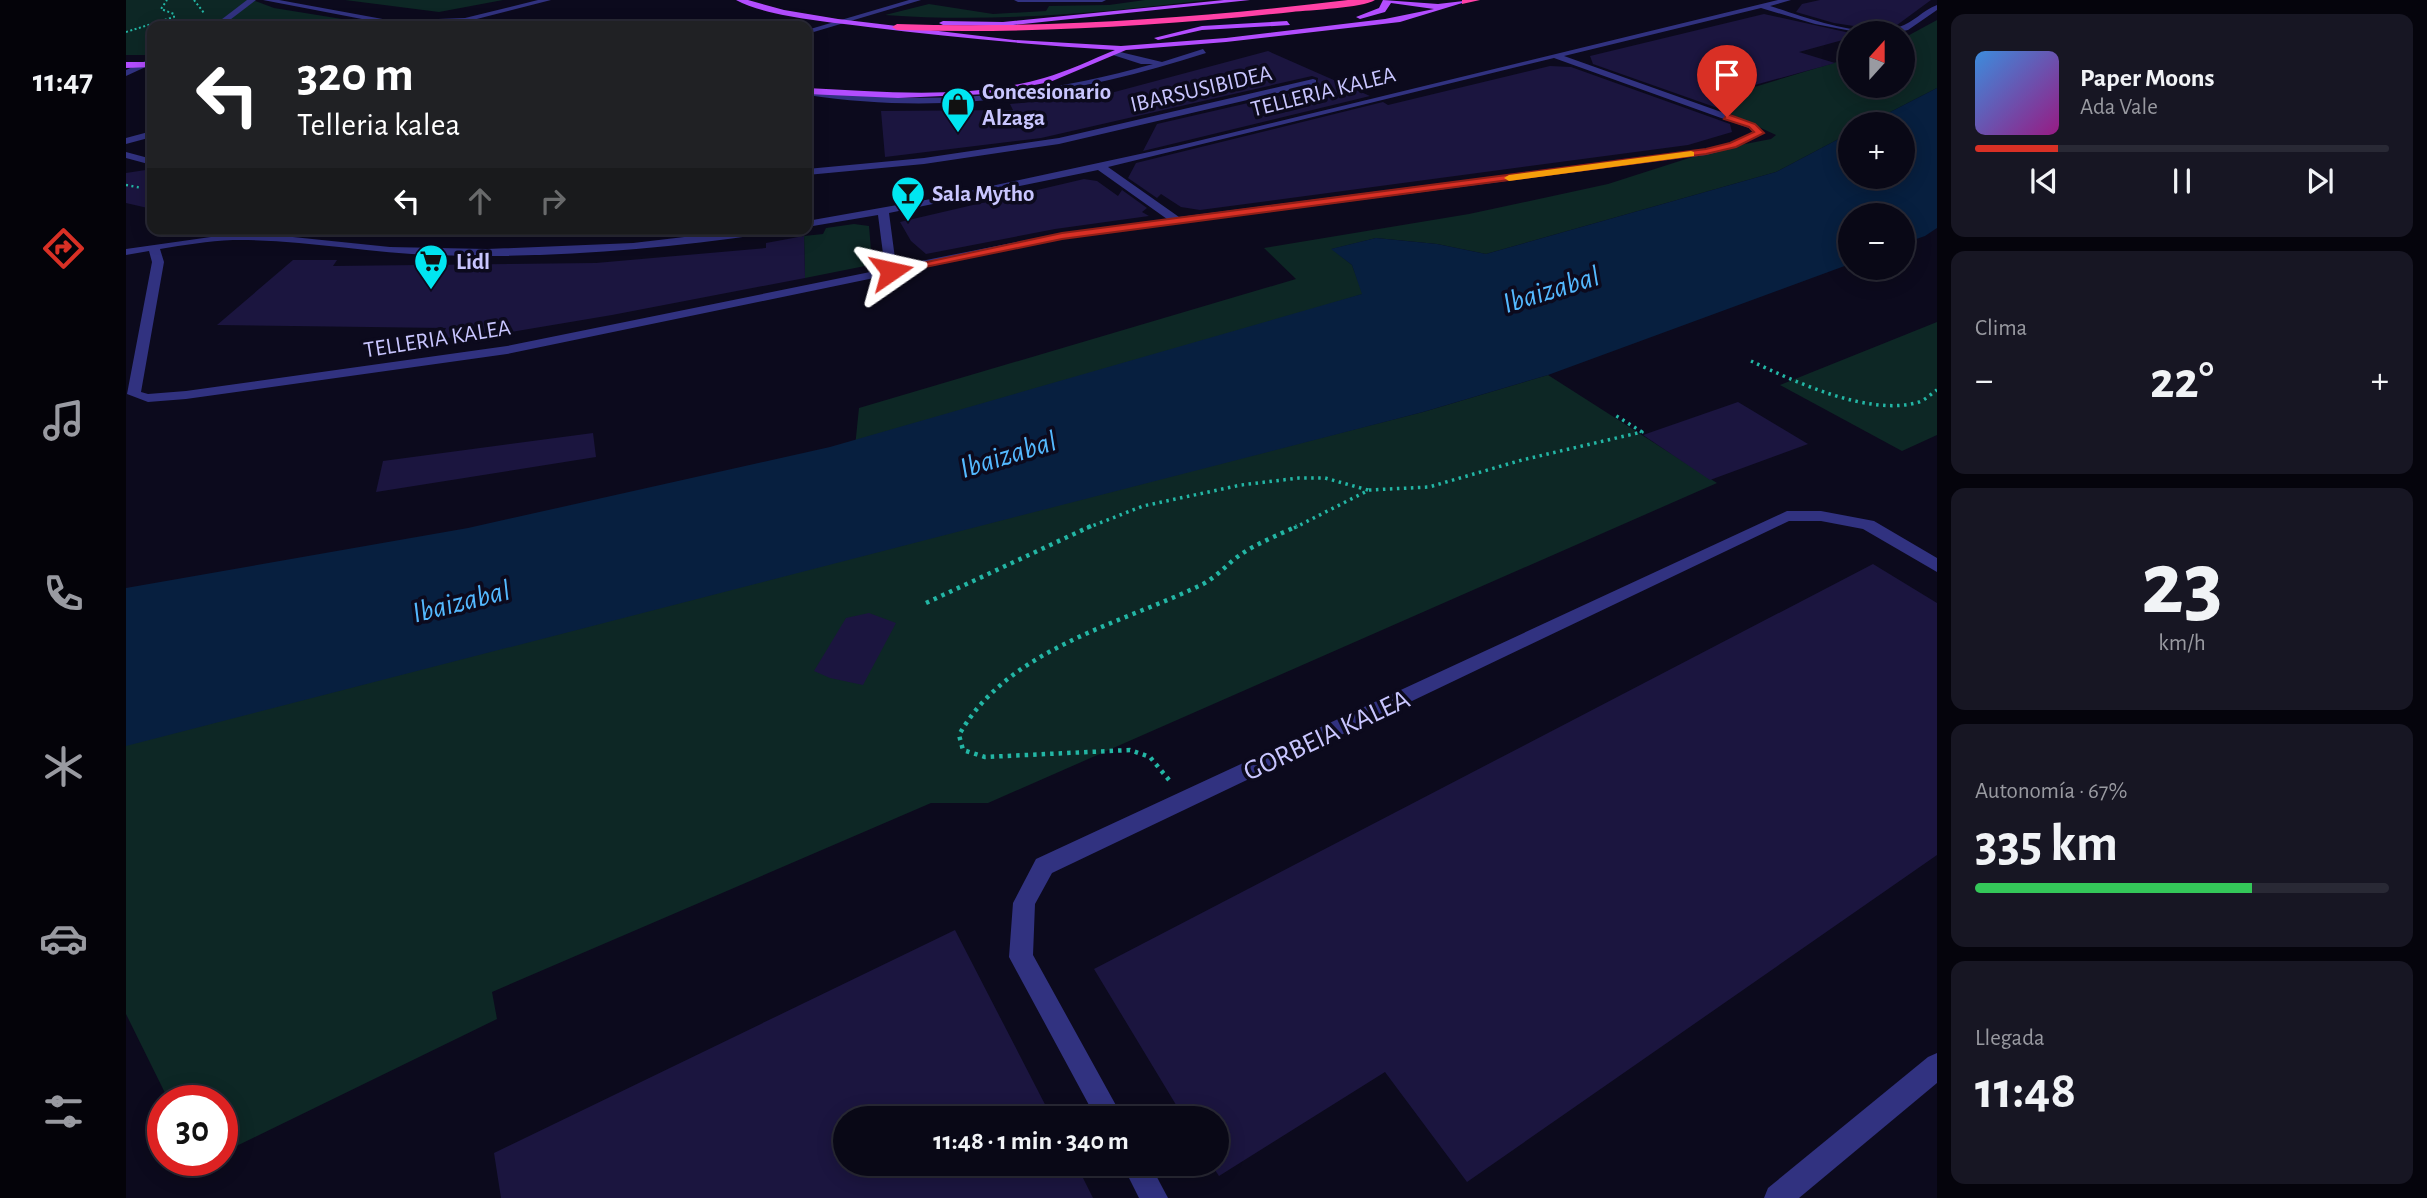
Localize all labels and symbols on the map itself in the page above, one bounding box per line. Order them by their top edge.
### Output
north arrow [1838,21,1914,98]
pin [1697,45,1757,117]
street label: IBARSUSIBIDEA [1128,62,1274,117]
street label: TELLERIA KALEA [1249,63,1398,122]
place label: Concesionario Alzaga [982,81,1111,130]
shop icon: Concesionario Alzaga [939,85,977,134]
bar icon: Sala Mytho [889,174,927,223]
place label: Sala Mytho [932,183,1034,206]
position arrow [854,234,928,308]
supermarket icon: Lidl [412,242,450,291]
place label: Lidl [456,251,490,274]
water label: Ibaizabal [1499,261,1603,319]
street label: TELLERIA KALEA [362,317,512,362]
water label: Ibaizabal [956,426,1060,484]
water label: Ibaizabal [409,575,513,629]
street label: GORBEIA KALEA [1239,685,1414,786]
speed limit sign: 30 [147,1085,238,1176]

